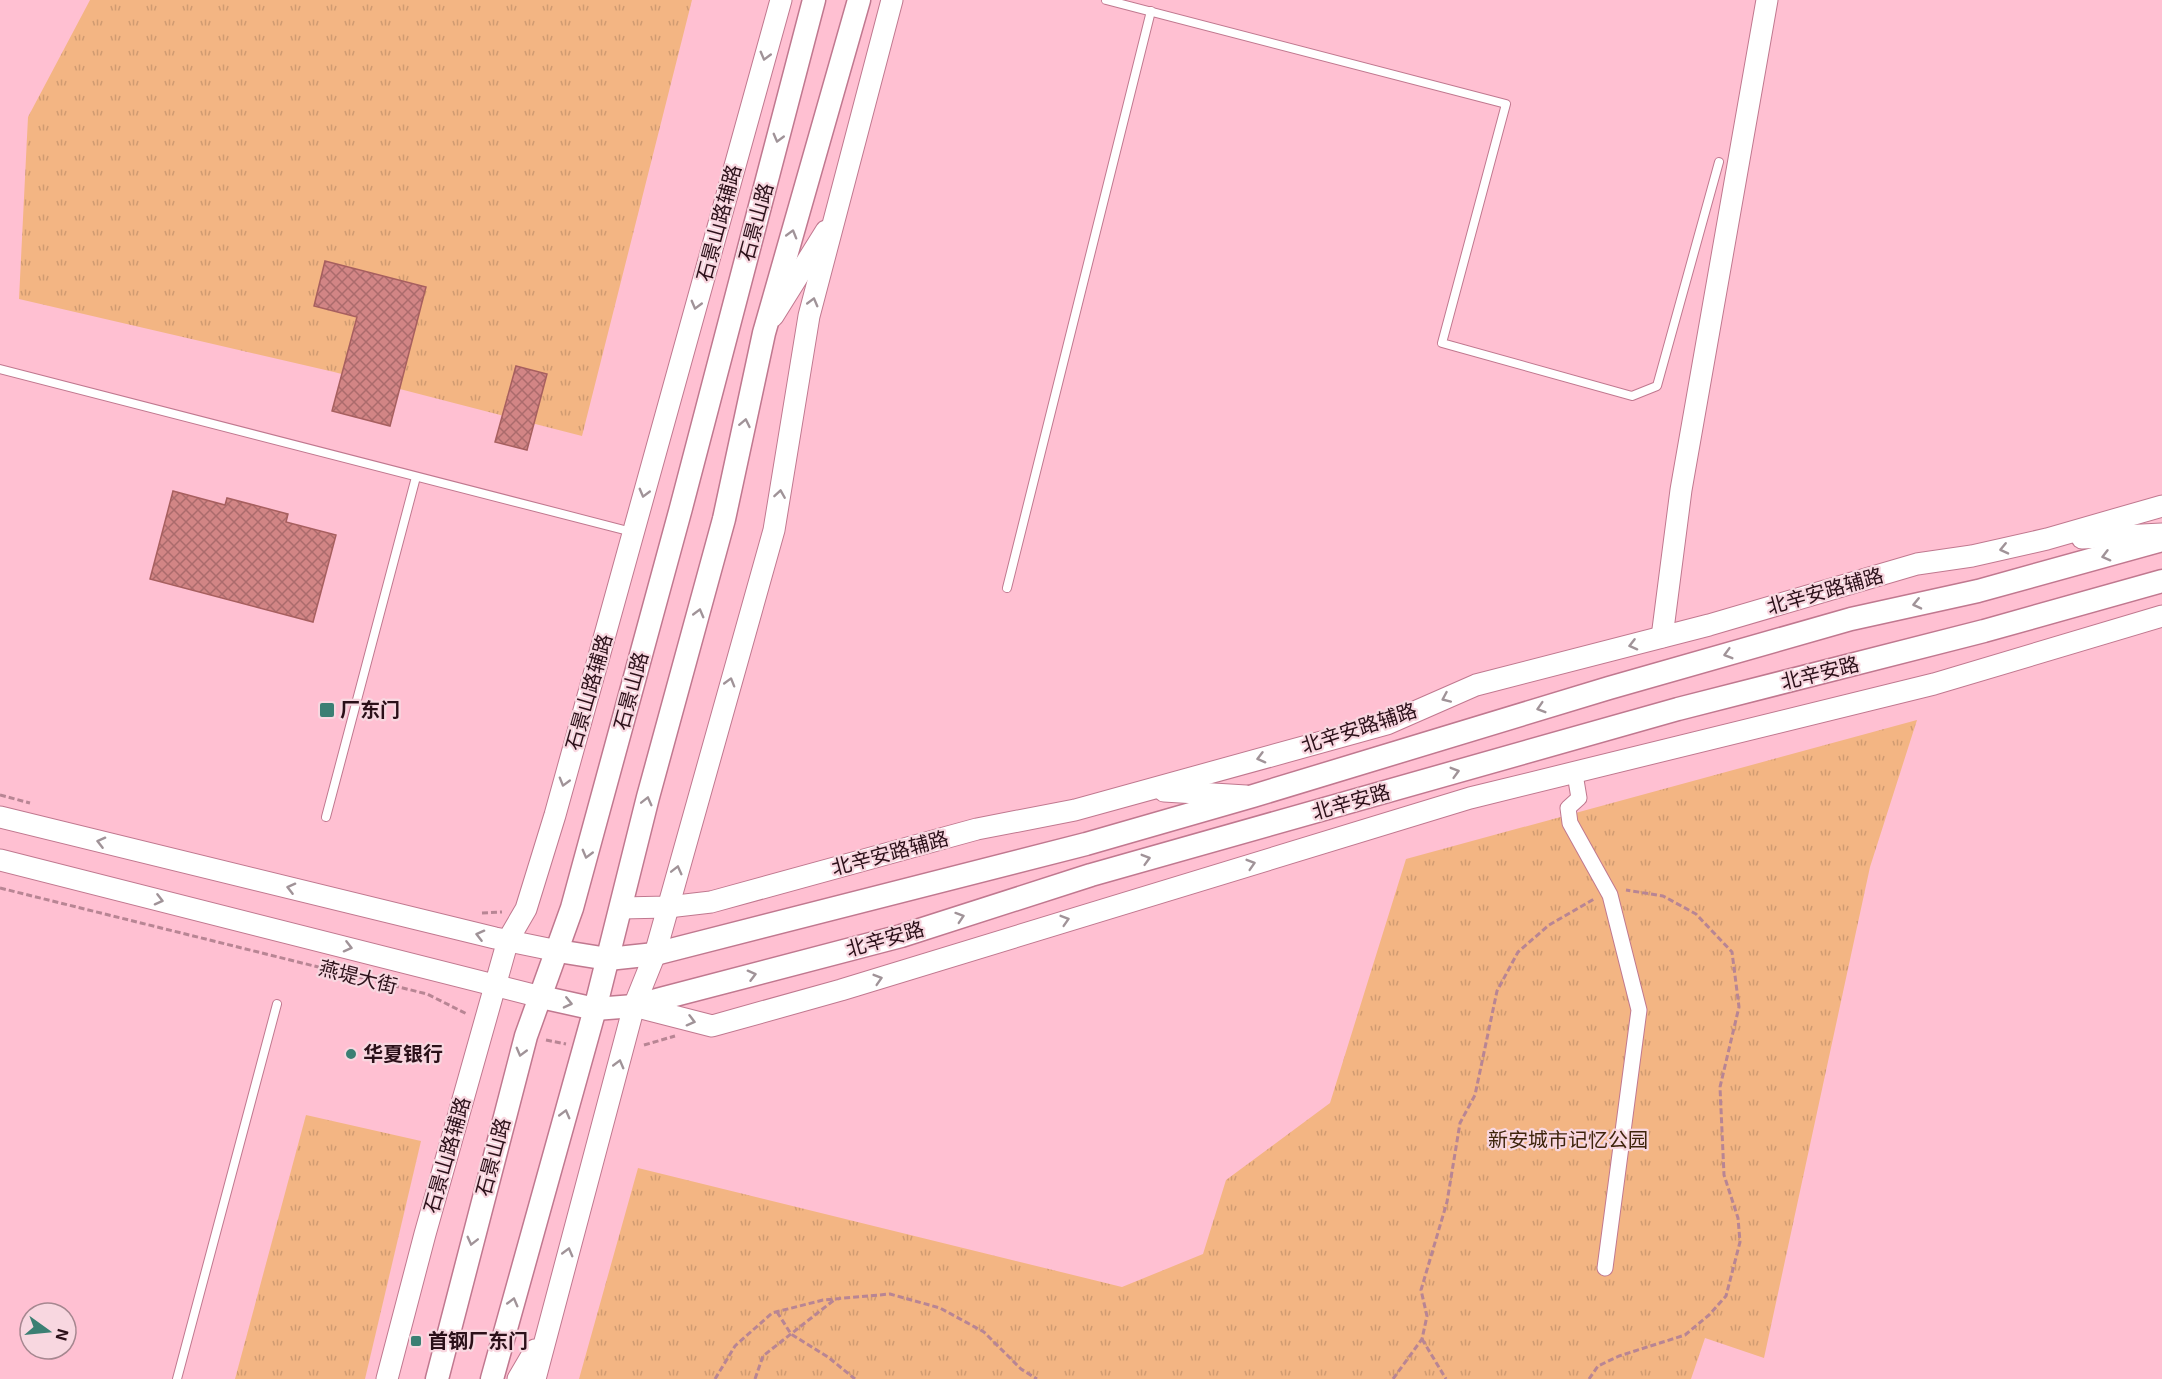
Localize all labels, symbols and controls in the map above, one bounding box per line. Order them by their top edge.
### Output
one-way arrow [760,51,772,61]
one-way arrow [772,133,785,143]
street label: 石景山路辅路 [691,162,745,284]
street label: 石景山路 [733,180,777,263]
one-way arrow [785,229,797,240]
one-way arrow [805,297,818,307]
one-way arrow [691,300,704,310]
one-way arrow [737,418,750,428]
one-way arrow [639,488,652,498]
one-way arrow [773,489,786,499]
one-way arrow [2000,542,2010,555]
one-way arrow [2101,548,2111,561]
street label: 北辛安路辅路 [1764,562,1886,618]
one-way arrow [1912,597,1922,610]
one-way arrow [692,608,704,618]
street label: 石景山路辅路 [560,631,616,753]
one-way arrow [1628,637,1638,650]
one-way arrow [1723,647,1734,659]
street label: 石景山路 [608,649,652,732]
street label: 北辛安路 [1778,651,1861,693]
one-way arrow [723,677,735,688]
one-way arrow [1441,691,1452,703]
place label: 厂东门 [340,697,400,721]
street label: 北辛安路辅路 [1298,697,1419,757]
marker: 厂东门 [318,701,336,719]
one-way arrow [1536,701,1547,713]
one-way arrow [1256,751,1266,764]
one-way arrow [1449,767,1460,779]
one-way arrow [559,776,571,787]
street label: 北辛安路 [1309,778,1392,824]
one-way arrow [640,796,653,806]
street label: 北辛安路辅路 [829,825,951,879]
one-way arrow [96,836,106,849]
one-way arrow [582,848,594,859]
one-way arrow [1141,854,1151,867]
one-way arrow [1245,859,1256,871]
one-way arrow [670,865,683,875]
one-way arrow [286,883,296,896]
one-way arrow [153,892,163,905]
one-way arrow [954,912,965,924]
street label: 北辛安路 [843,915,926,961]
one-way arrow [1059,915,1069,928]
one-way arrow [475,929,485,942]
one-way arrow [342,940,353,952]
street label: 燕堤大街 [317,955,400,997]
one-way arrow [747,970,757,983]
one-way arrow [872,973,883,986]
one-way arrow [563,996,573,1009]
one-way arrow [686,1013,696,1026]
place label: 华夏银行 [363,1041,443,1065]
marker: 华夏银行 [344,1047,358,1061]
one-way arrow [516,1047,529,1057]
one-way arrow [611,1059,624,1069]
street label: 石景山路辅路 [418,1094,474,1216]
one-way arrow [558,1110,571,1120]
street label: 石景山路 [470,1115,514,1198]
park label: 新安城市记忆公园 [1488,1127,1648,1151]
one-way arrow [467,1235,479,1246]
one-way arrow [561,1247,574,1257]
one-way arrow [506,1298,519,1308]
north arrow [18,1301,78,1361]
text: N [52,1327,74,1343]
place label: 首钢厂东门 [428,1328,528,1352]
marker: 首钢厂东门 [409,1334,423,1348]

